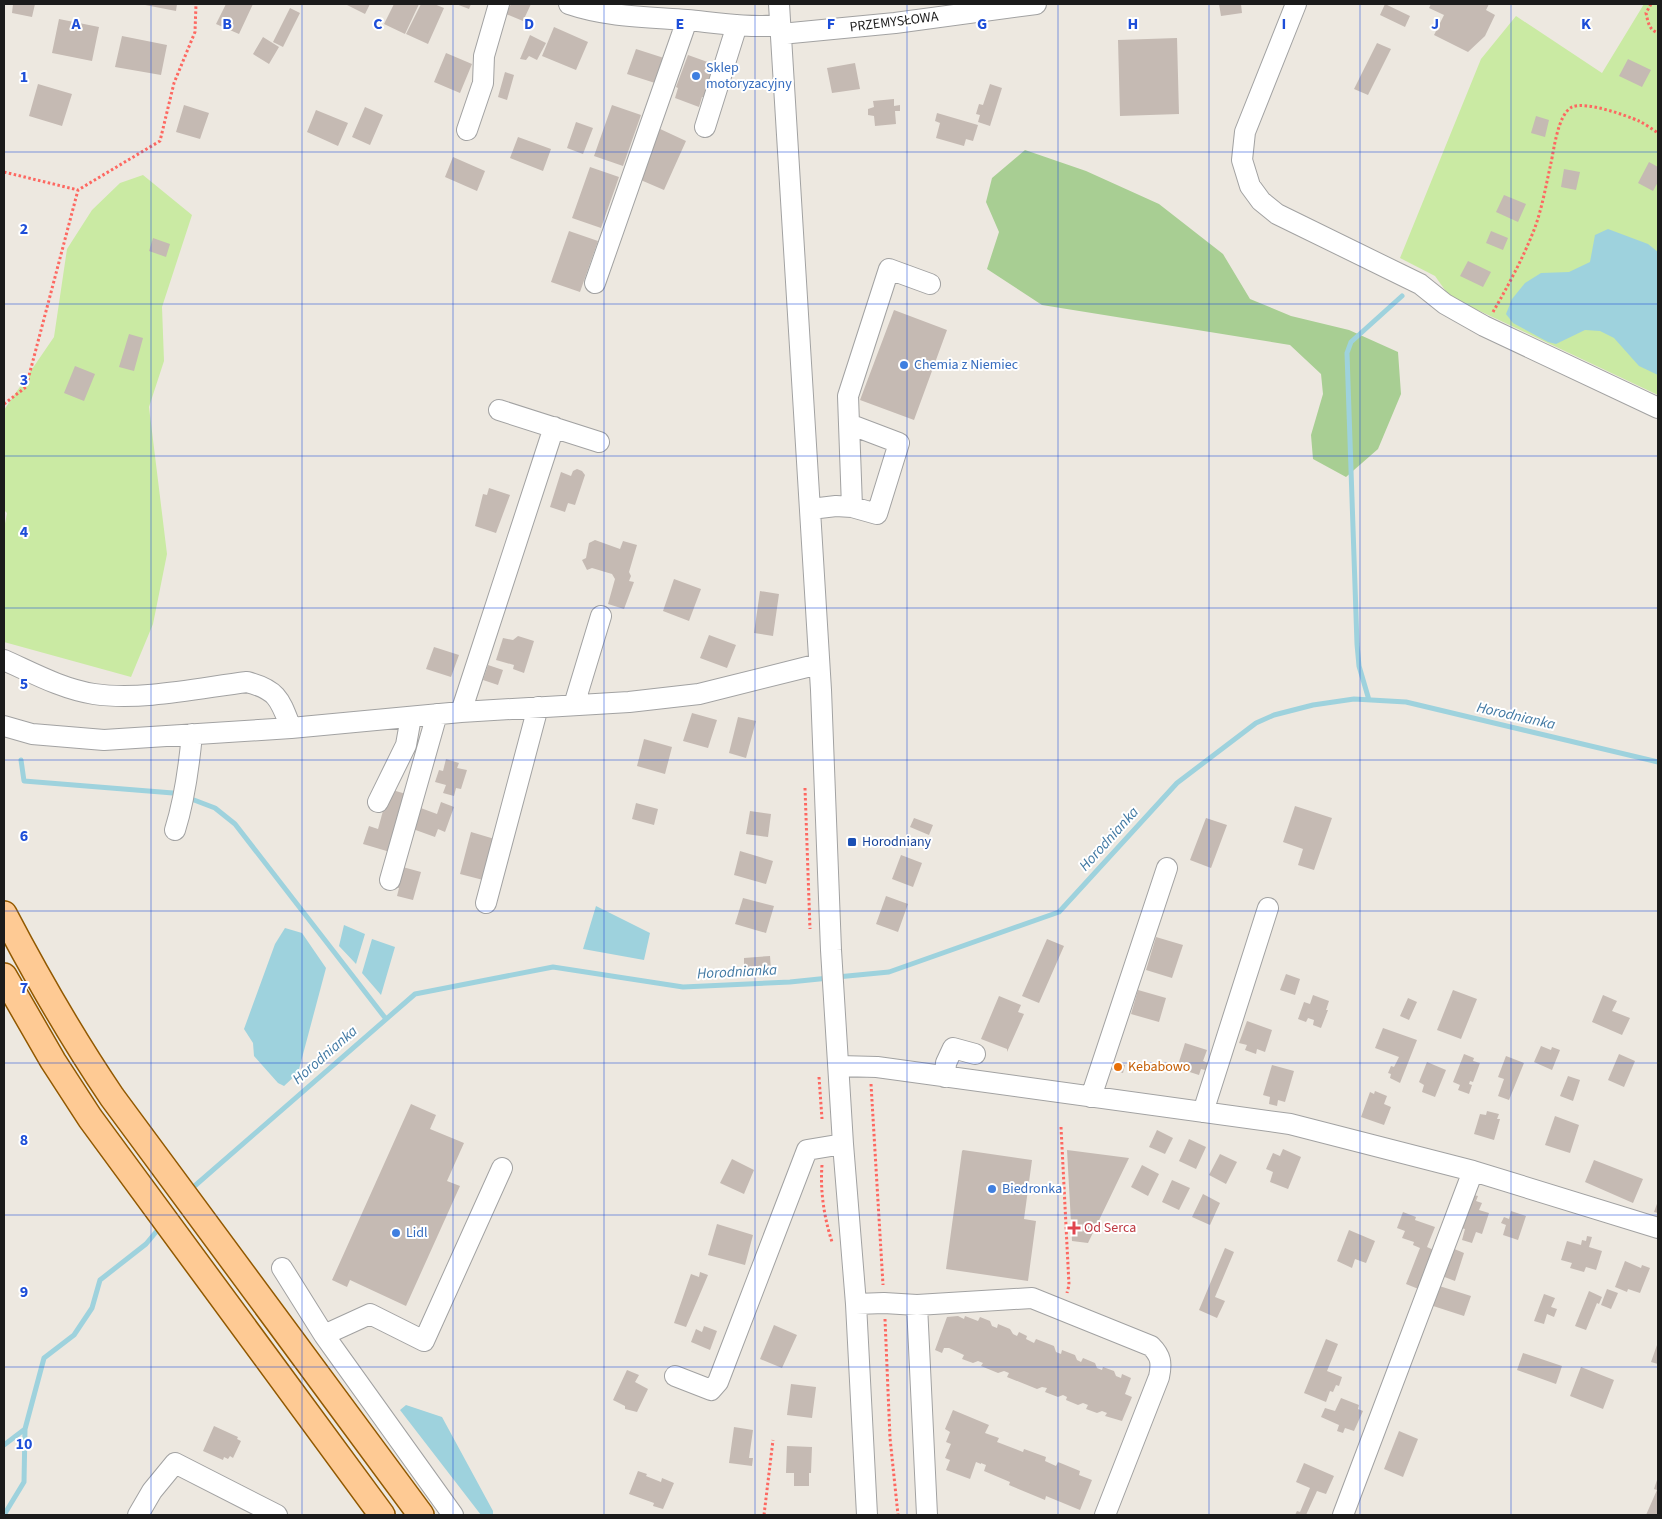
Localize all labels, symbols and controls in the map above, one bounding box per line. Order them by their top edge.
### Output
street label: PRZEMYSŁOWA [849,7,940,37]
text: A [70,13,81,35]
text: B [222,13,232,35]
text: C [373,13,383,35]
text: D [524,13,534,35]
text: E [676,13,684,35]
text: F [827,13,835,35]
text: G [977,13,987,35]
text: H [1128,13,1138,35]
text: I [1282,13,1286,35]
text: J [1431,13,1439,35]
text: K [1581,13,1591,35]
place label: Sklep motoryzacyjny [706,58,792,94]
text: 1 [20,66,28,88]
marker: Sklep motoryzacyjny [690,70,702,82]
text: 2 [20,218,28,240]
place label: Chemia z Niemiec [914,355,1019,375]
marker: Chemia z Niemiec [898,359,910,371]
text: 3 [20,369,28,391]
text: 4 [20,521,29,543]
text: 5 [20,673,28,695]
water label: Horodnianka [1475,697,1557,735]
water label: Horodnianka [1074,802,1144,876]
text: 6 [20,825,28,847]
place label: Horodniany [862,832,932,852]
marker: Horodniany [846,836,858,848]
water label: Horodnianka [696,959,778,985]
text: 7 [20,977,28,999]
water label: Horodnianka [288,1021,362,1089]
place label: Kebabowo [1128,1057,1190,1077]
marker: Kebabowo [1112,1061,1124,1073]
text: 8 [20,1129,28,1151]
place label: Biedronka [1002,1179,1062,1199]
marker: Biedronka [986,1183,998,1195]
place label: Od Serca [1084,1218,1136,1238]
marker: Od Serca [1068,1222,1080,1234]
place label: Lidl [406,1223,428,1243]
marker: Lidl [390,1227,402,1239]
text: 9 [20,1281,28,1303]
text: 10 [16,1433,32,1455]

